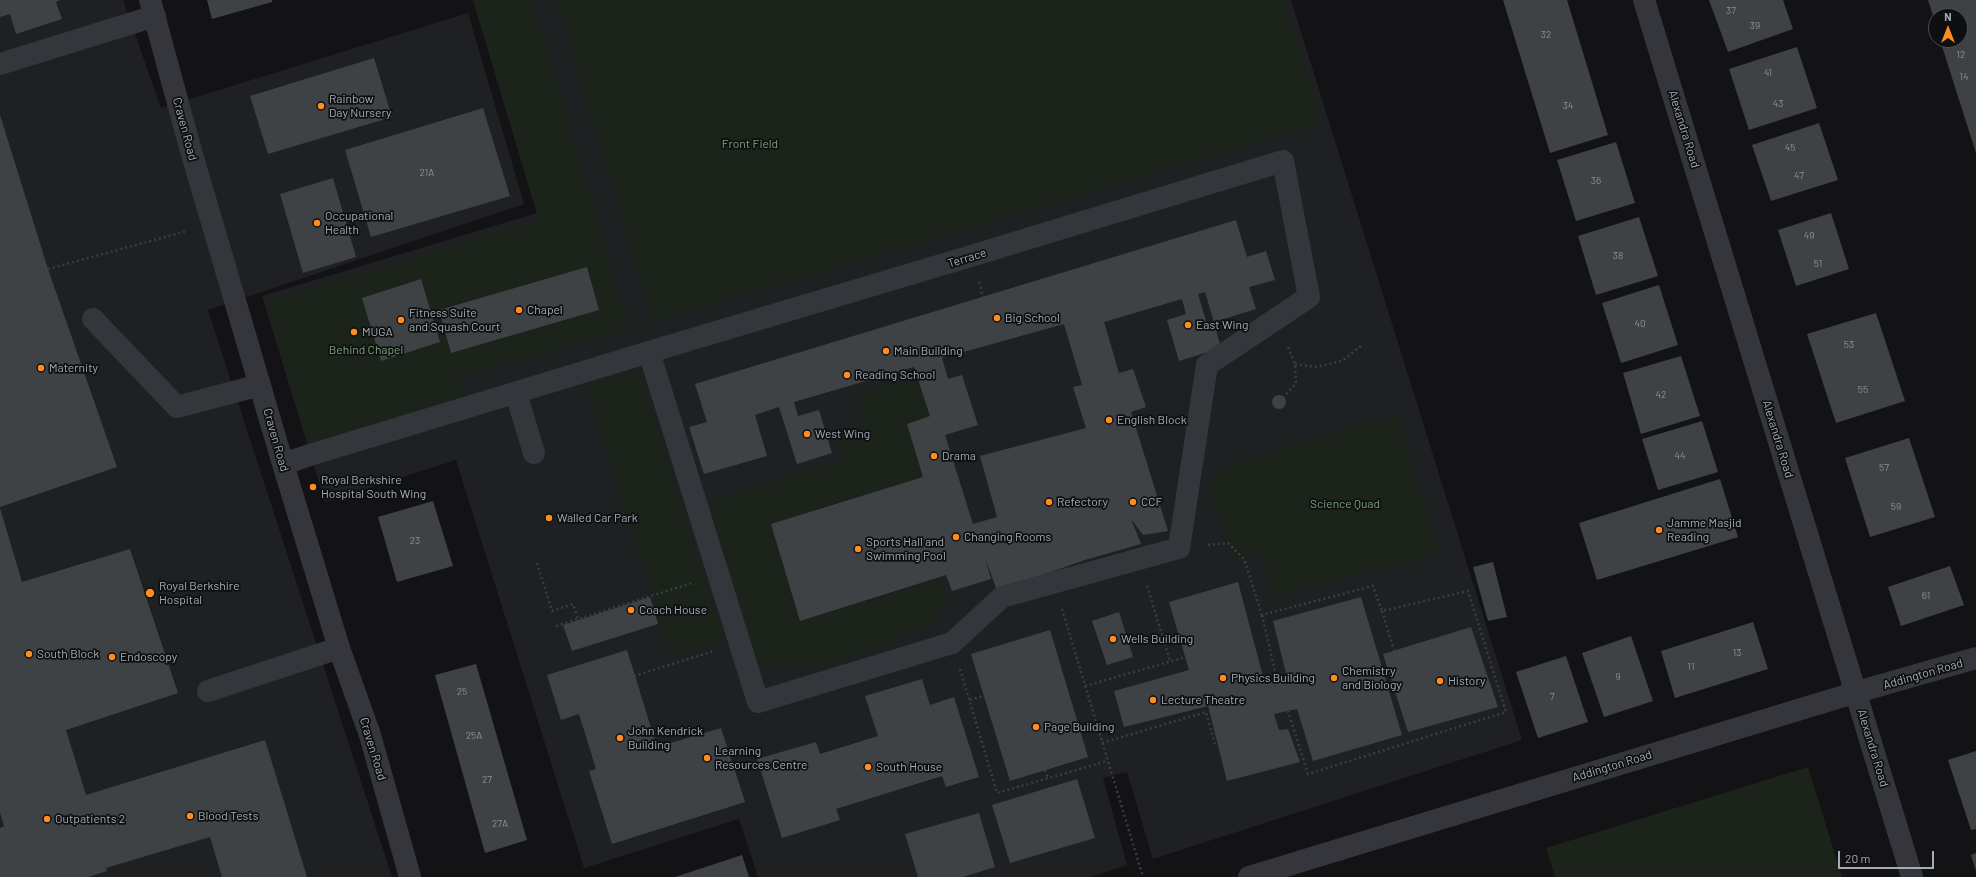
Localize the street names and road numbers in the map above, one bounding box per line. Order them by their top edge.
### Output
street label: Alexandra Road [1665,88,1703,170]
street label: Craven Road [170,96,200,162]
street label: Terrace [946,245,988,271]
street label: Alexandra Road [1759,398,1797,480]
street label: Craven Road [260,407,292,473]
street label: Addington Road [1881,656,1965,692]
street label: Alexandra Road [1854,707,1892,789]
street label: Craven Road [357,716,389,782]
street label: Addington Road [1571,747,1653,785]

